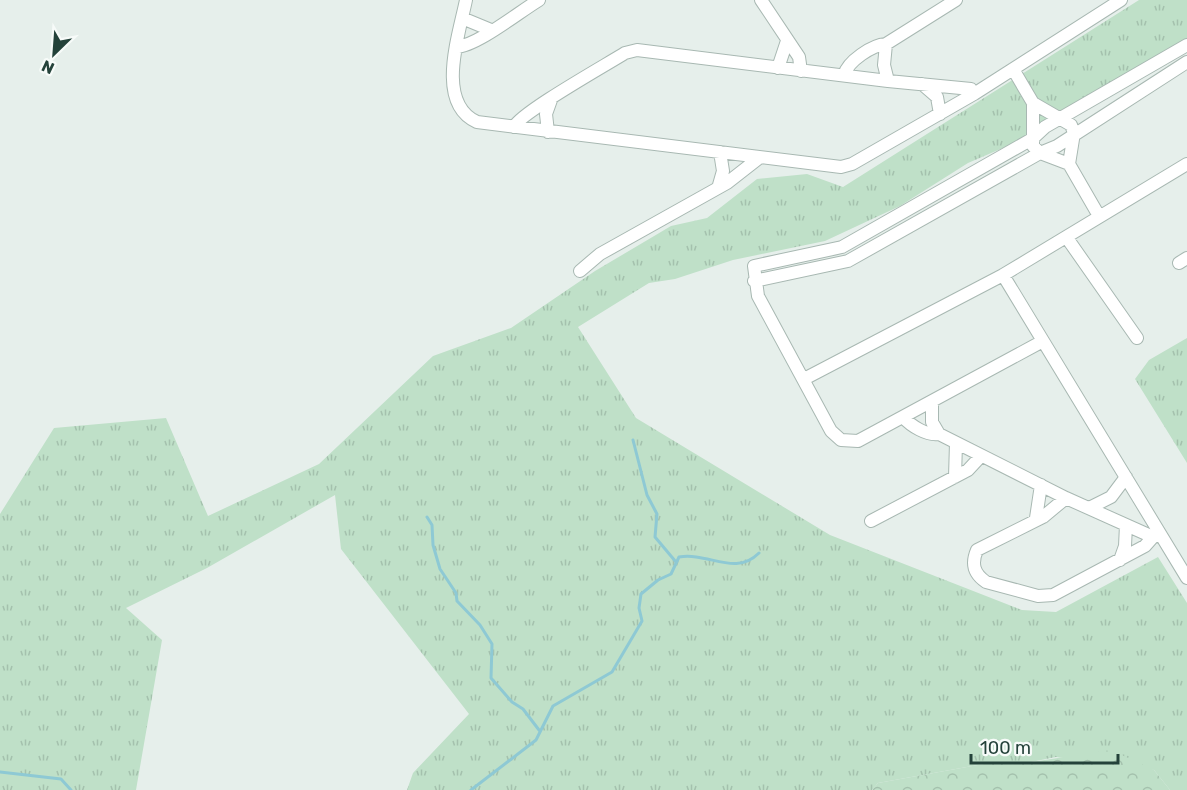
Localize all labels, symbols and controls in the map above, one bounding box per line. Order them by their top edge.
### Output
north arrow [24,24,84,84]
text: N [39,56,57,78]
scale bar [971,727,1118,765]
text: 100 m [980,737,1031,759]

